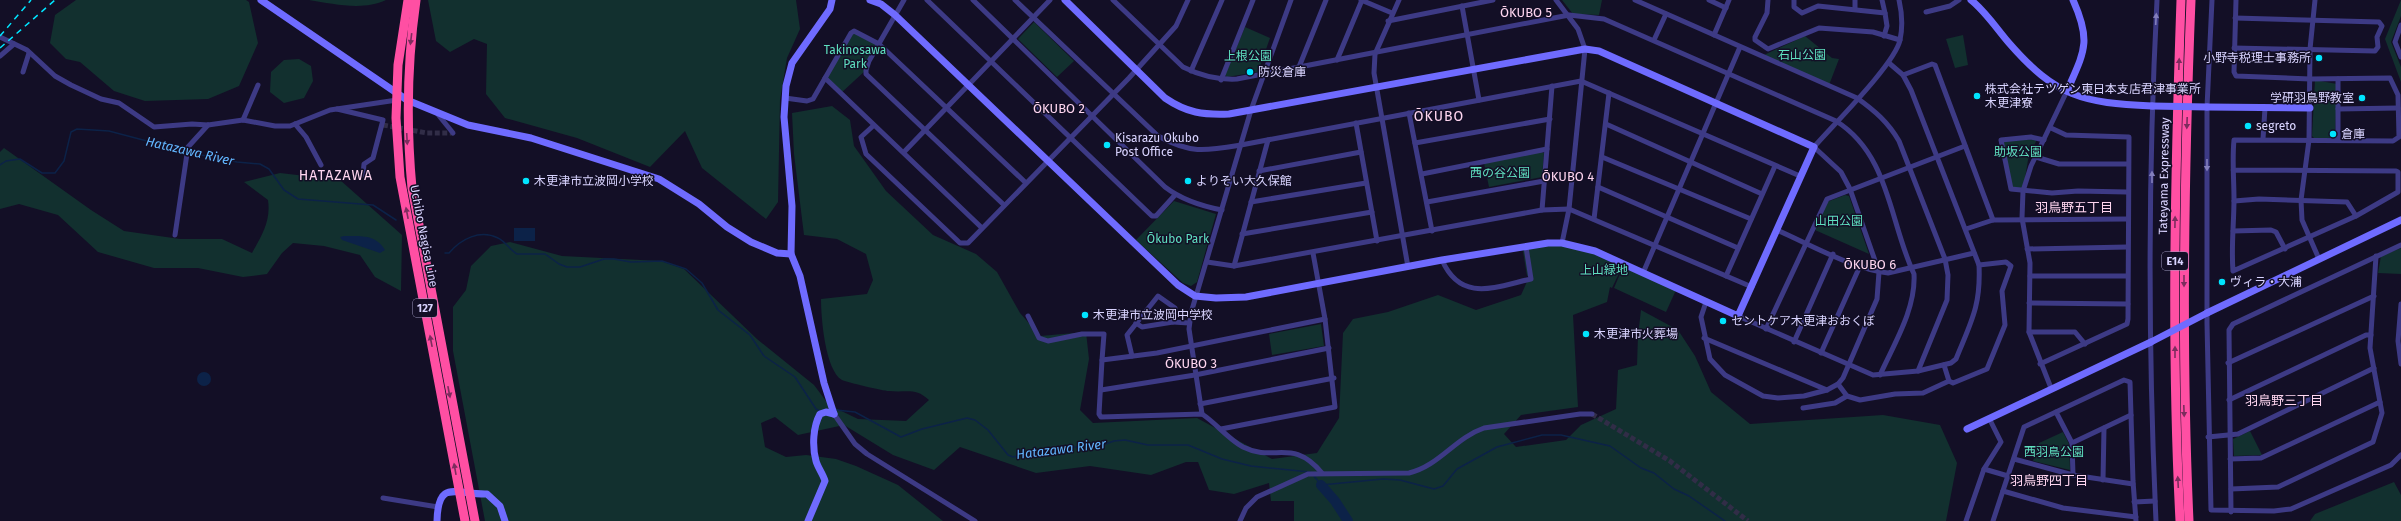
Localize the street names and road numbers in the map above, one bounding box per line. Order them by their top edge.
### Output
street label: Tateyama Expressway [2156,117,2172,235]
street label: Uchibo Nagisa Line [407,184,441,288]
road number: E14 [2162,252,2188,270]
road number: 127 [413,299,437,317]

